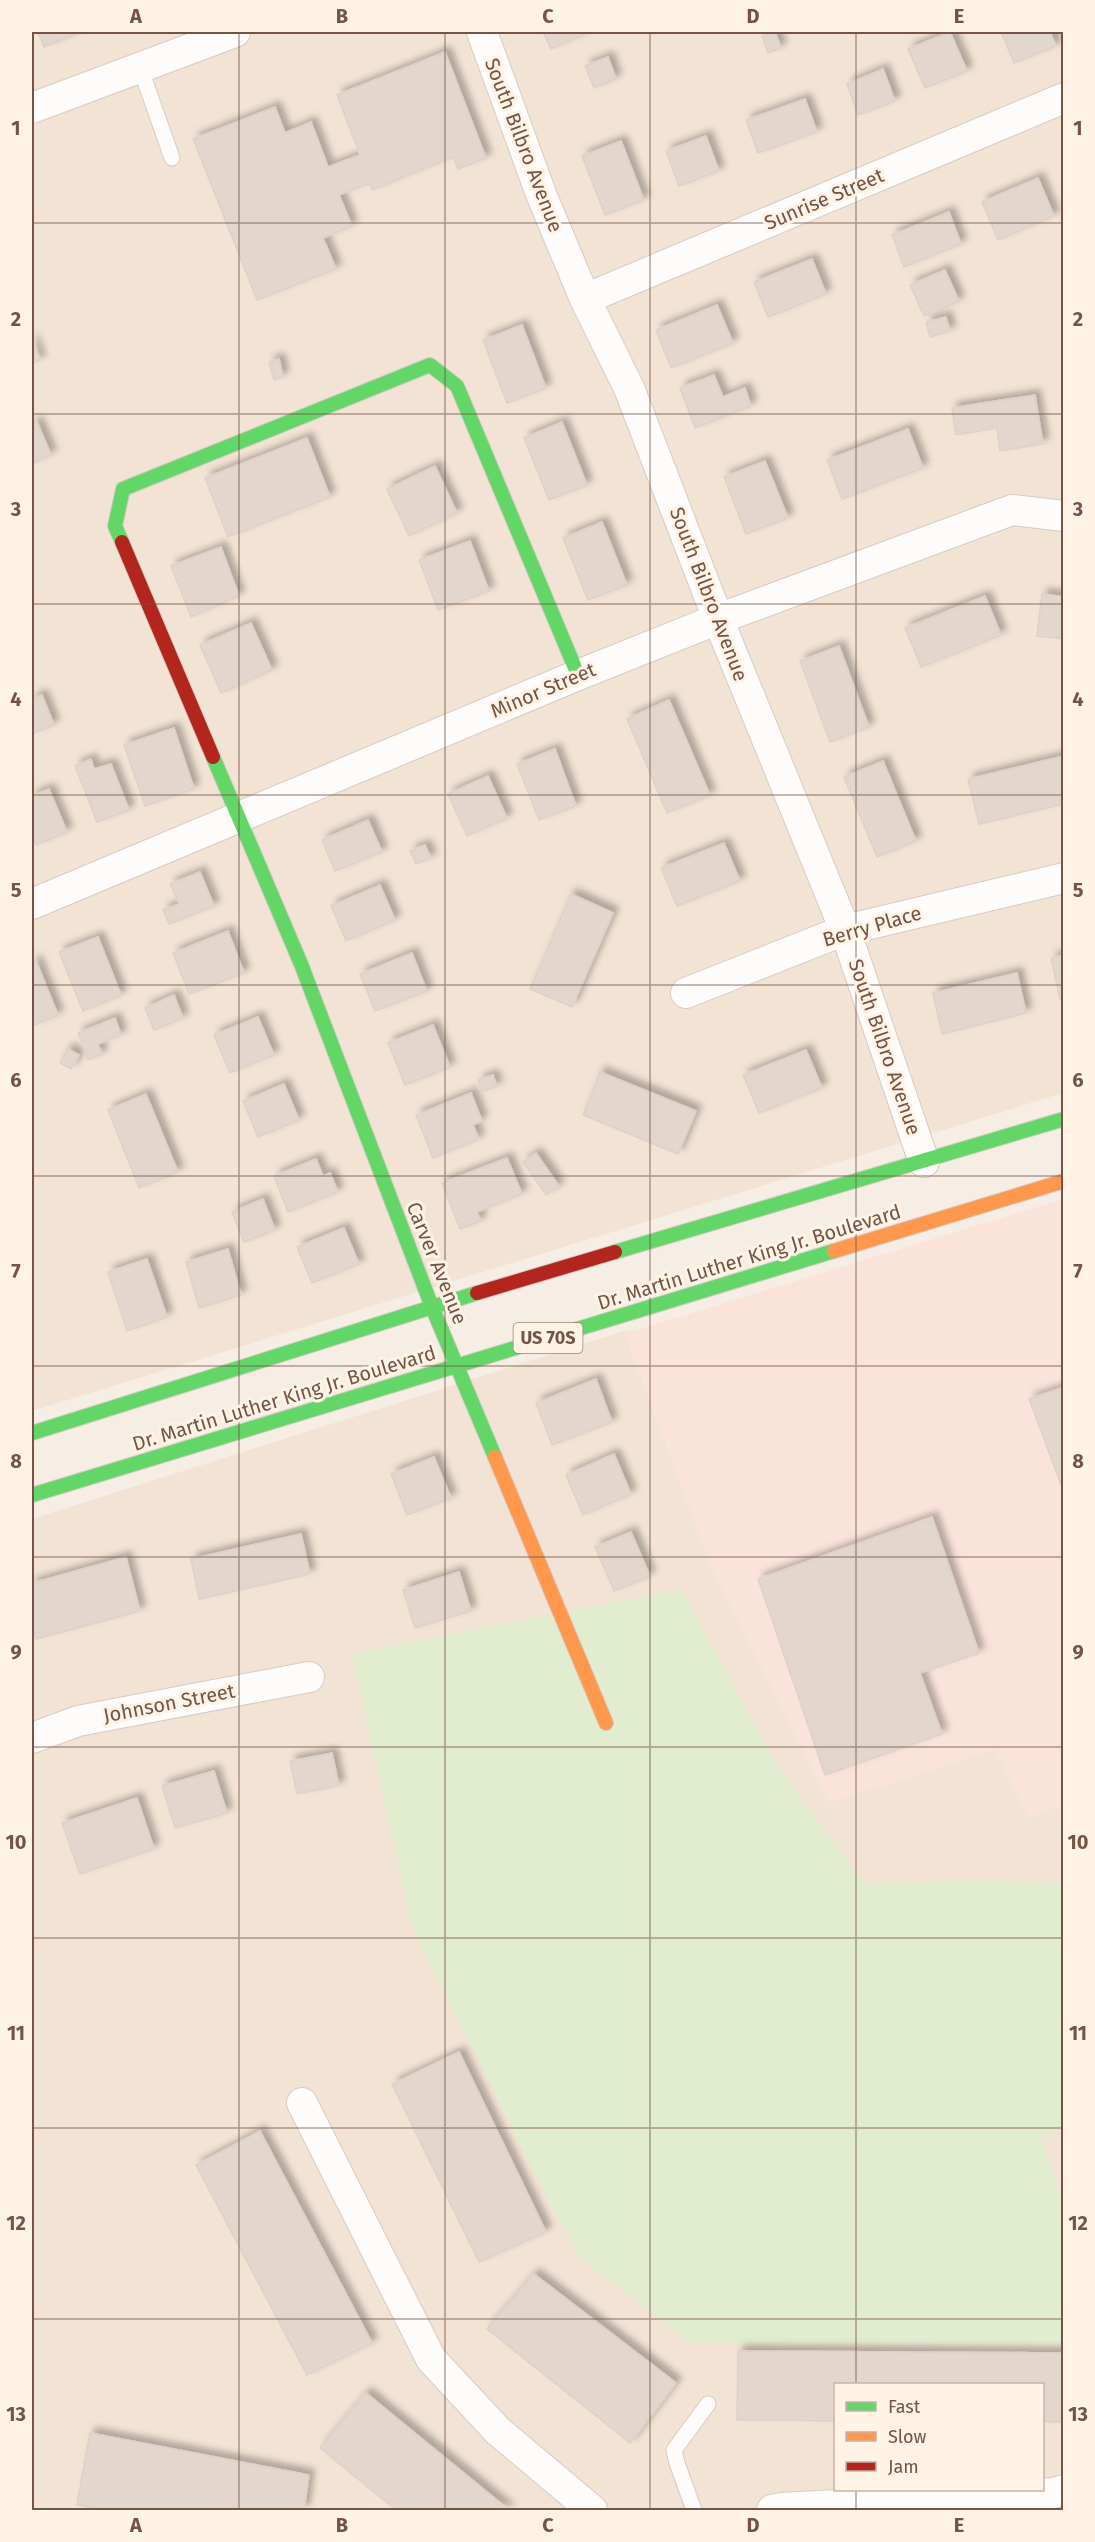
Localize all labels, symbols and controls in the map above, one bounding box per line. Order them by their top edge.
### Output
text: A [129,4,143,28]
text: B [336,4,348,28]
text: C [542,4,554,28]
text: D [746,4,760,28]
text: E [954,4,964,28]
street label: South Bilbro Avenue [480,55,568,235]
text: 1 [11,116,21,140]
text: 1 [1073,116,1083,140]
street label: Sunrise Street [761,163,888,235]
text: 2 [11,307,21,331]
text: 2 [1073,307,1083,331]
text: 3 [10,497,21,521]
text: 3 [1072,497,1083,521]
street label: South Bilbro Avenue [665,504,753,684]
street label: Minor Street [487,657,600,723]
text: 4 [10,687,22,711]
text: 4 [1072,687,1084,711]
text: 5 [11,878,22,902]
text: 5 [1073,878,1084,902]
street label: Berry Place [820,900,924,952]
street label: South Bilbro Avenue [844,956,926,1138]
text: 6 [10,1068,22,1092]
text: 6 [1072,1068,1084,1092]
street label: Carver Avenue [402,1198,472,1328]
street label: Dr. Martin Luther King Jr. Boulevard [594,1199,904,1315]
text: 7 [11,1259,21,1283]
text: 7 [1073,1259,1083,1283]
road number: US 70S [514,1323,582,1353]
street label: Dr. Martin Luther King Jr. Boulevard [129,1340,439,1456]
text: 8 [10,1449,22,1473]
text: 8 [1072,1449,1084,1473]
text: 9 [10,1640,22,1664]
text: 9 [1072,1640,1084,1664]
street label: Johnson Street [101,1678,238,1728]
text: 10 [6,1830,26,1854]
text: 10 [1068,1830,1088,1854]
text: 11 [7,2021,25,2045]
text: 11 [1069,2021,1087,2045]
text: 12 [6,2211,26,2235]
text: 12 [1068,2211,1088,2235]
legend [834,2383,1044,2491]
text: Fast [888,2396,921,2418]
text: 13 [6,2402,26,2426]
text: 13 [1068,2402,1088,2426]
text: Slow [888,2426,927,2448]
text: Jam [888,2456,919,2478]
text: A [129,2513,143,2537]
text: B [336,2513,348,2537]
text: C [542,2513,554,2537]
text: D [746,2513,760,2537]
text: E [954,2513,964,2537]

